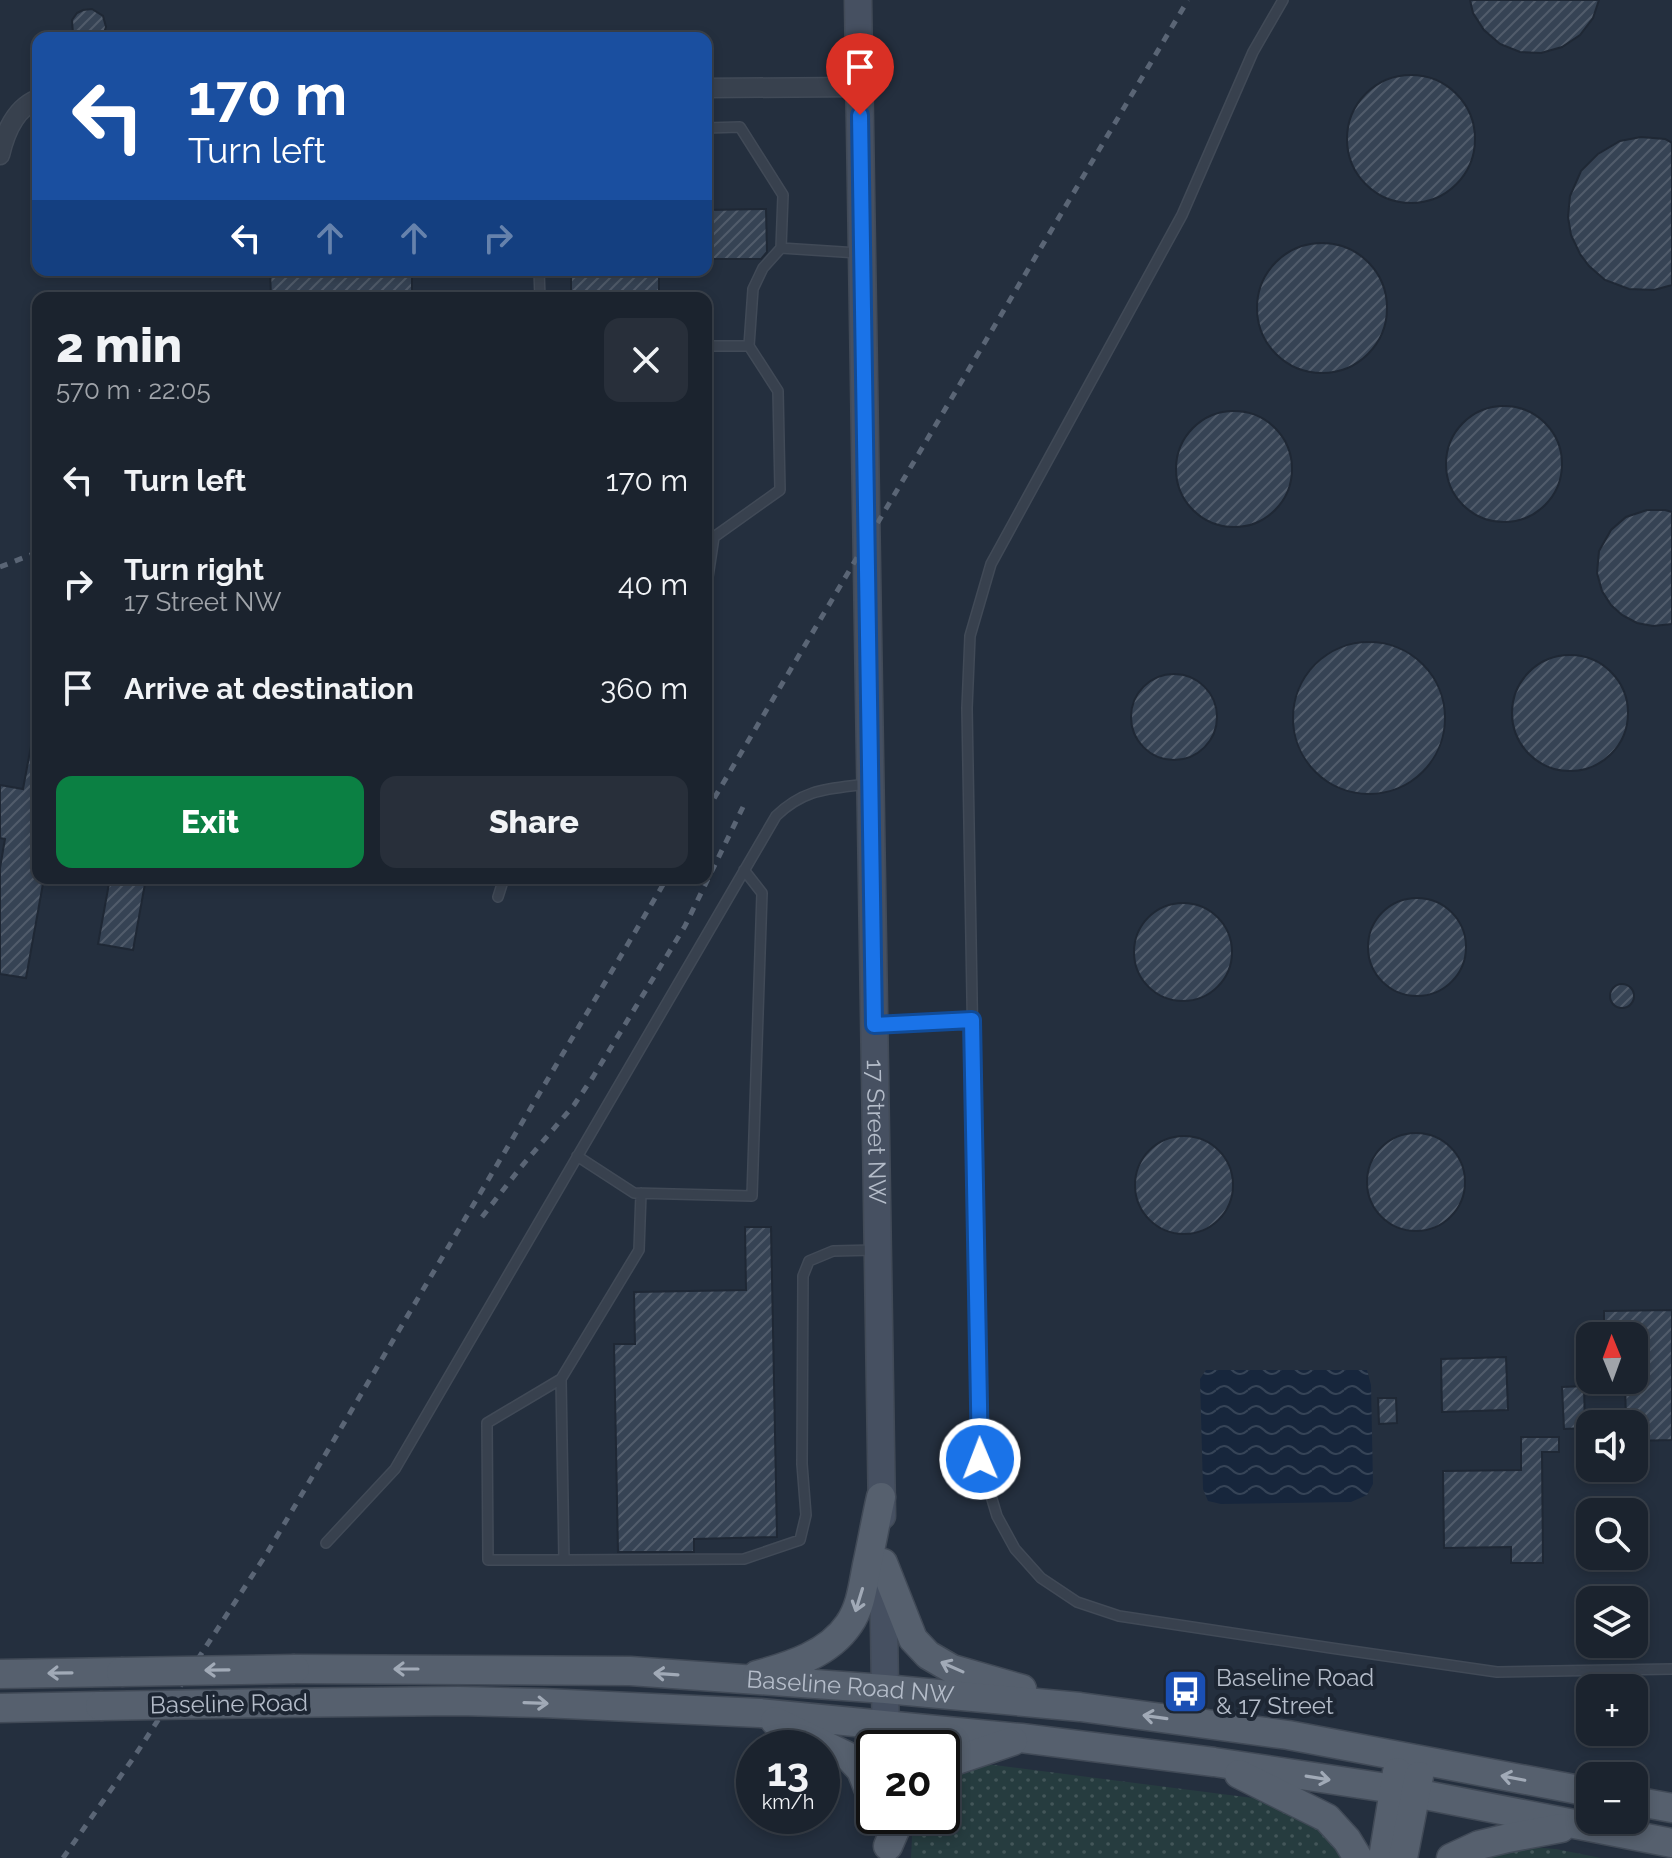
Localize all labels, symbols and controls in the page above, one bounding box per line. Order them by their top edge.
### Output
pin [826,33,894,115]
icon: arrive [838,45,882,89]
text: 170 m [188,62,347,128]
icon: left [56,64,160,168]
text: Turn left [188,129,326,171]
icon: left [224,216,268,260]
icon: ahead [308,216,352,260]
icon: ahead [392,216,436,260]
icon: right [476,216,520,260]
text: 2 min [56,317,182,373]
button: close [604,318,688,402]
text: 570 m · 22:05 [56,375,211,405]
icon: left [56,458,100,502]
text: Turn left [124,463,246,498]
text: 170 m [606,463,688,498]
text: Turn right [124,552,264,587]
icon: right [56,562,100,606]
text: 40 m [618,567,688,602]
text: 17 Street NW [124,587,282,617]
icon: arrive [56,666,100,710]
text: Arrive at destination [124,671,414,706]
text: 360 m [600,671,688,706]
button: Exit [56,776,364,868]
button: Share [380,776,688,868]
street label: 17 Street NW [861,1059,892,1205]
north arrow [1576,1322,1648,1394]
map controls [1576,1322,1648,1834]
button: sound [1576,1410,1648,1482]
position arrow [938,1417,1022,1501]
button: search [1576,1498,1648,1570]
button: layers [1576,1586,1648,1658]
one-way arrow [851,1587,866,1613]
one-way arrow [940,1659,964,1674]
one-way arrow [393,1661,420,1677]
one-way arrow [204,1662,231,1678]
place label: Baseline Road & 17 Street [1216,1663,1374,1720]
street label: Baseline Road NW [746,1664,955,1709]
one-way arrow [47,1665,74,1681]
one-way arrow [653,1666,680,1681]
bus stop icon: Baseline Road & 17 Street [1161,1668,1209,1716]
button: + [1576,1674,1648,1746]
street label: Baseline Road [150,1688,308,1719]
one-way arrow [522,1695,549,1710]
one-way arrow [1143,1709,1169,1724]
speed limit sign: 20 [856,1730,960,1834]
text: 13 [767,1748,809,1795]
button: − [1576,1762,1648,1834]
one-way arrow [1501,1769,1527,1784]
one-way arrow [1305,1771,1331,1786]
text: km/h [762,1790,814,1814]

